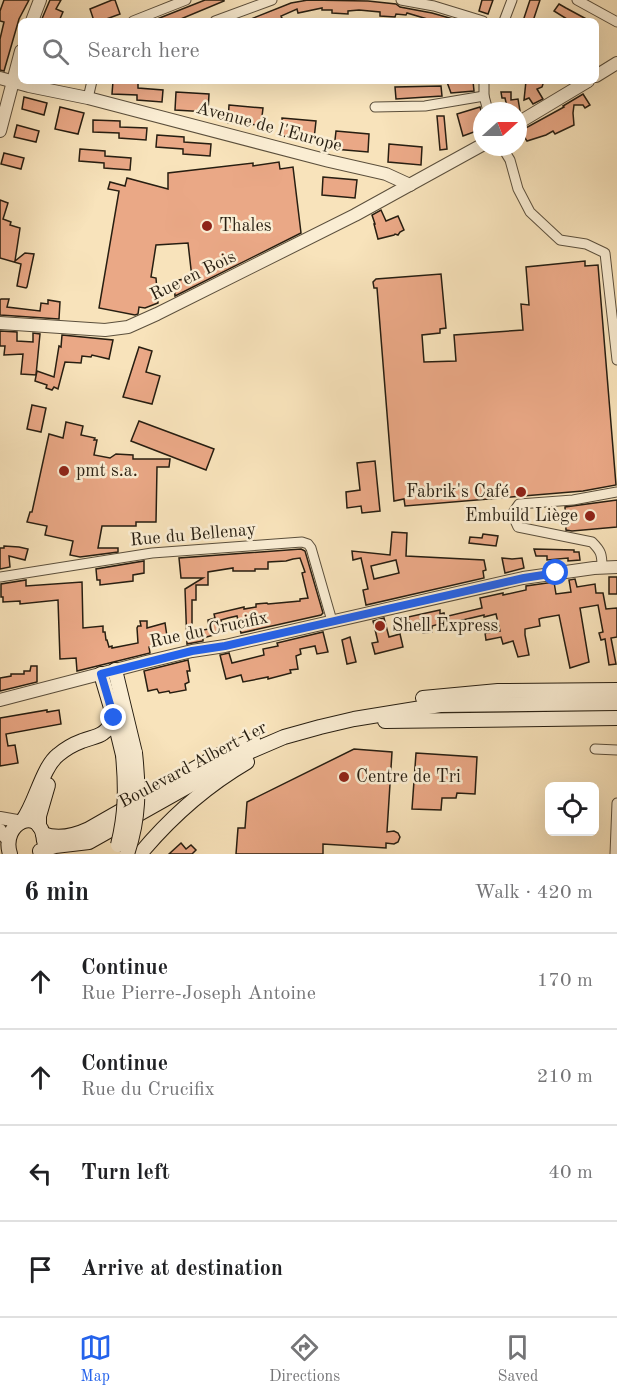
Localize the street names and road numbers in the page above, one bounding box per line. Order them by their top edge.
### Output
street label: Avenue de l'Europe [194,99,344,155]
street label: Rue en Bois [147,247,239,304]
street label: Rue du Bellenay [129,520,257,549]
street label: Rue du Crucifix [148,609,270,651]
street label: Boulevard Albert 1er [116,718,270,812]

